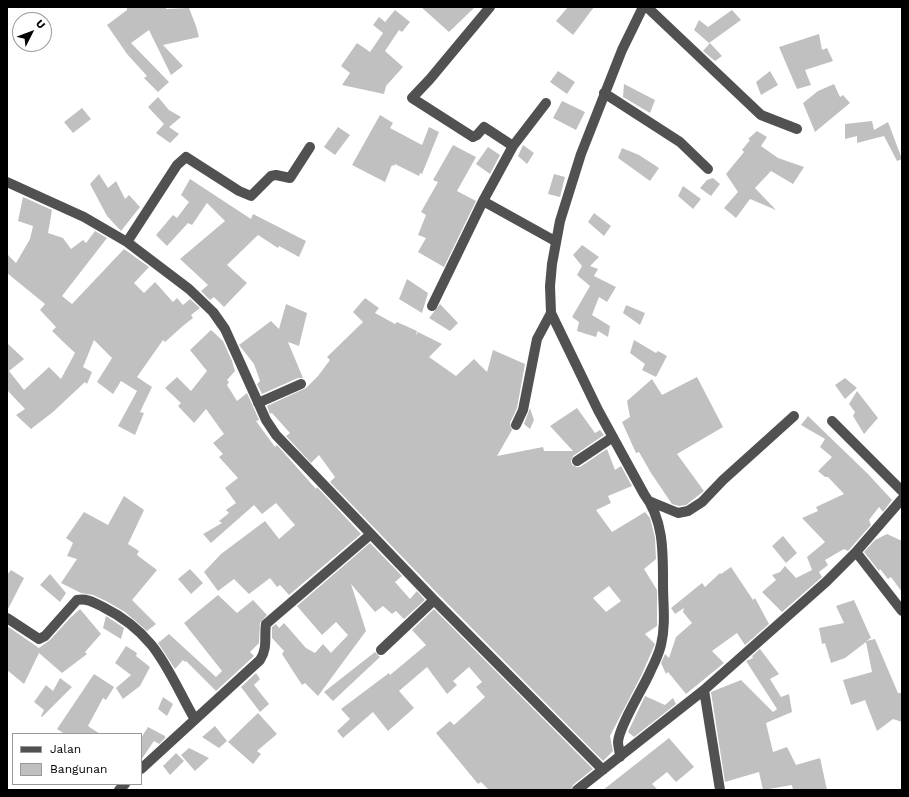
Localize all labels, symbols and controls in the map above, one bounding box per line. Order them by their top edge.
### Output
north arrow [12,12,52,52]
text: U [33,17,48,32]
legend [12,733,142,785]
text: Jalan [50,742,81,756]
text: Bangunan [50,762,108,776]

